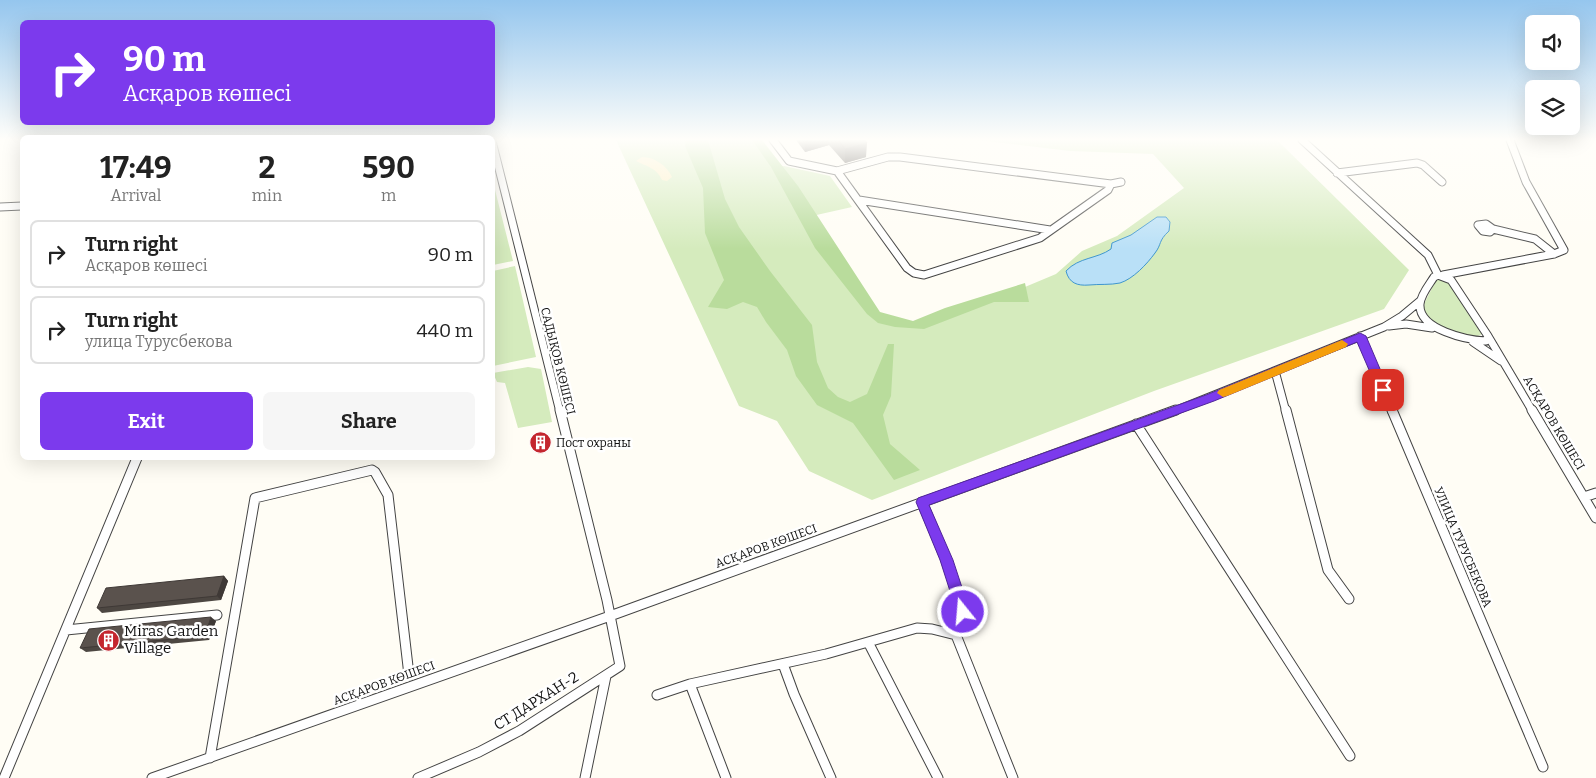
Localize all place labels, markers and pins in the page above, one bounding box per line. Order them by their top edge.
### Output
pin [1362,369,1404,411]
building icon: Пост охраны [528,431,552,455]
place label: Пост охраны [556,436,631,450]
place label: Miras Garden Village [124,622,219,657]
building icon: Miras Garden Village [96,628,120,652]

